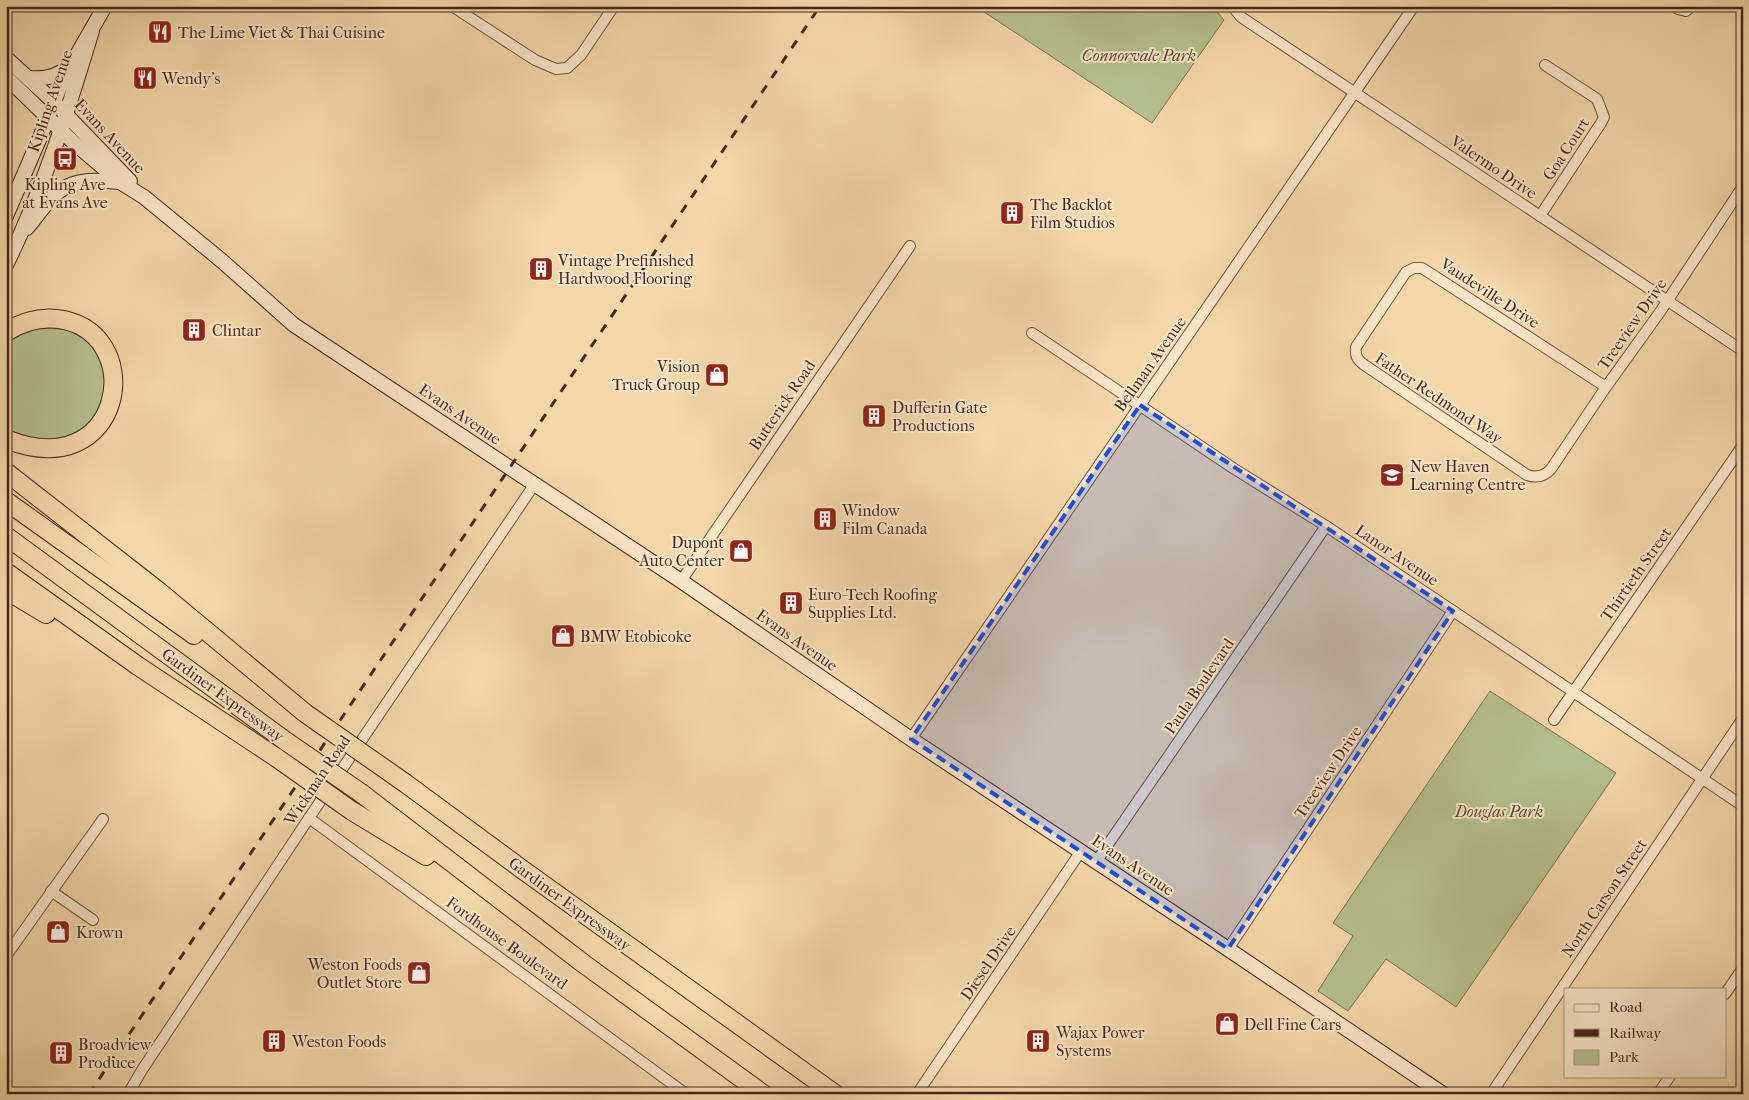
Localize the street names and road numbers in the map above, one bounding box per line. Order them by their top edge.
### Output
street label: Kipling Avenue [24,47,76,155]
street label: Evans Avenue [71,95,149,177]
street label: Goa Court [1539,114,1593,184]
street label: Valermo Drive [1447,131,1541,203]
street label: Vaudeville Drive [1436,253,1543,332]
street label: Treeview Drive [1594,275,1670,373]
street label: Bellman Avenue [1110,313,1190,415]
street label: Father Redmond Way [1372,348,1507,448]
street label: Butterick Road [745,356,819,454]
street label: Evans Avenue [415,380,505,448]
street label: Lanor Avenue [1352,520,1442,590]
street label: Thirtieth Street [1597,523,1676,625]
street label: Evans Avenue [753,605,841,675]
street label: Paula Boulevard [1160,634,1238,737]
street label: Gardiner Expressway [158,644,288,746]
street label: Treeview Drive [1290,722,1366,822]
street label: Wickman Road [279,731,354,829]
street label: Evans Avenue [1088,831,1178,899]
street label: North Carson Street [1557,835,1651,961]
street label: Gardiner Expressway [505,853,635,955]
street label: Fordhouse Boulevard [443,893,572,993]
street label: Diesel Drive [956,922,1020,1004]

